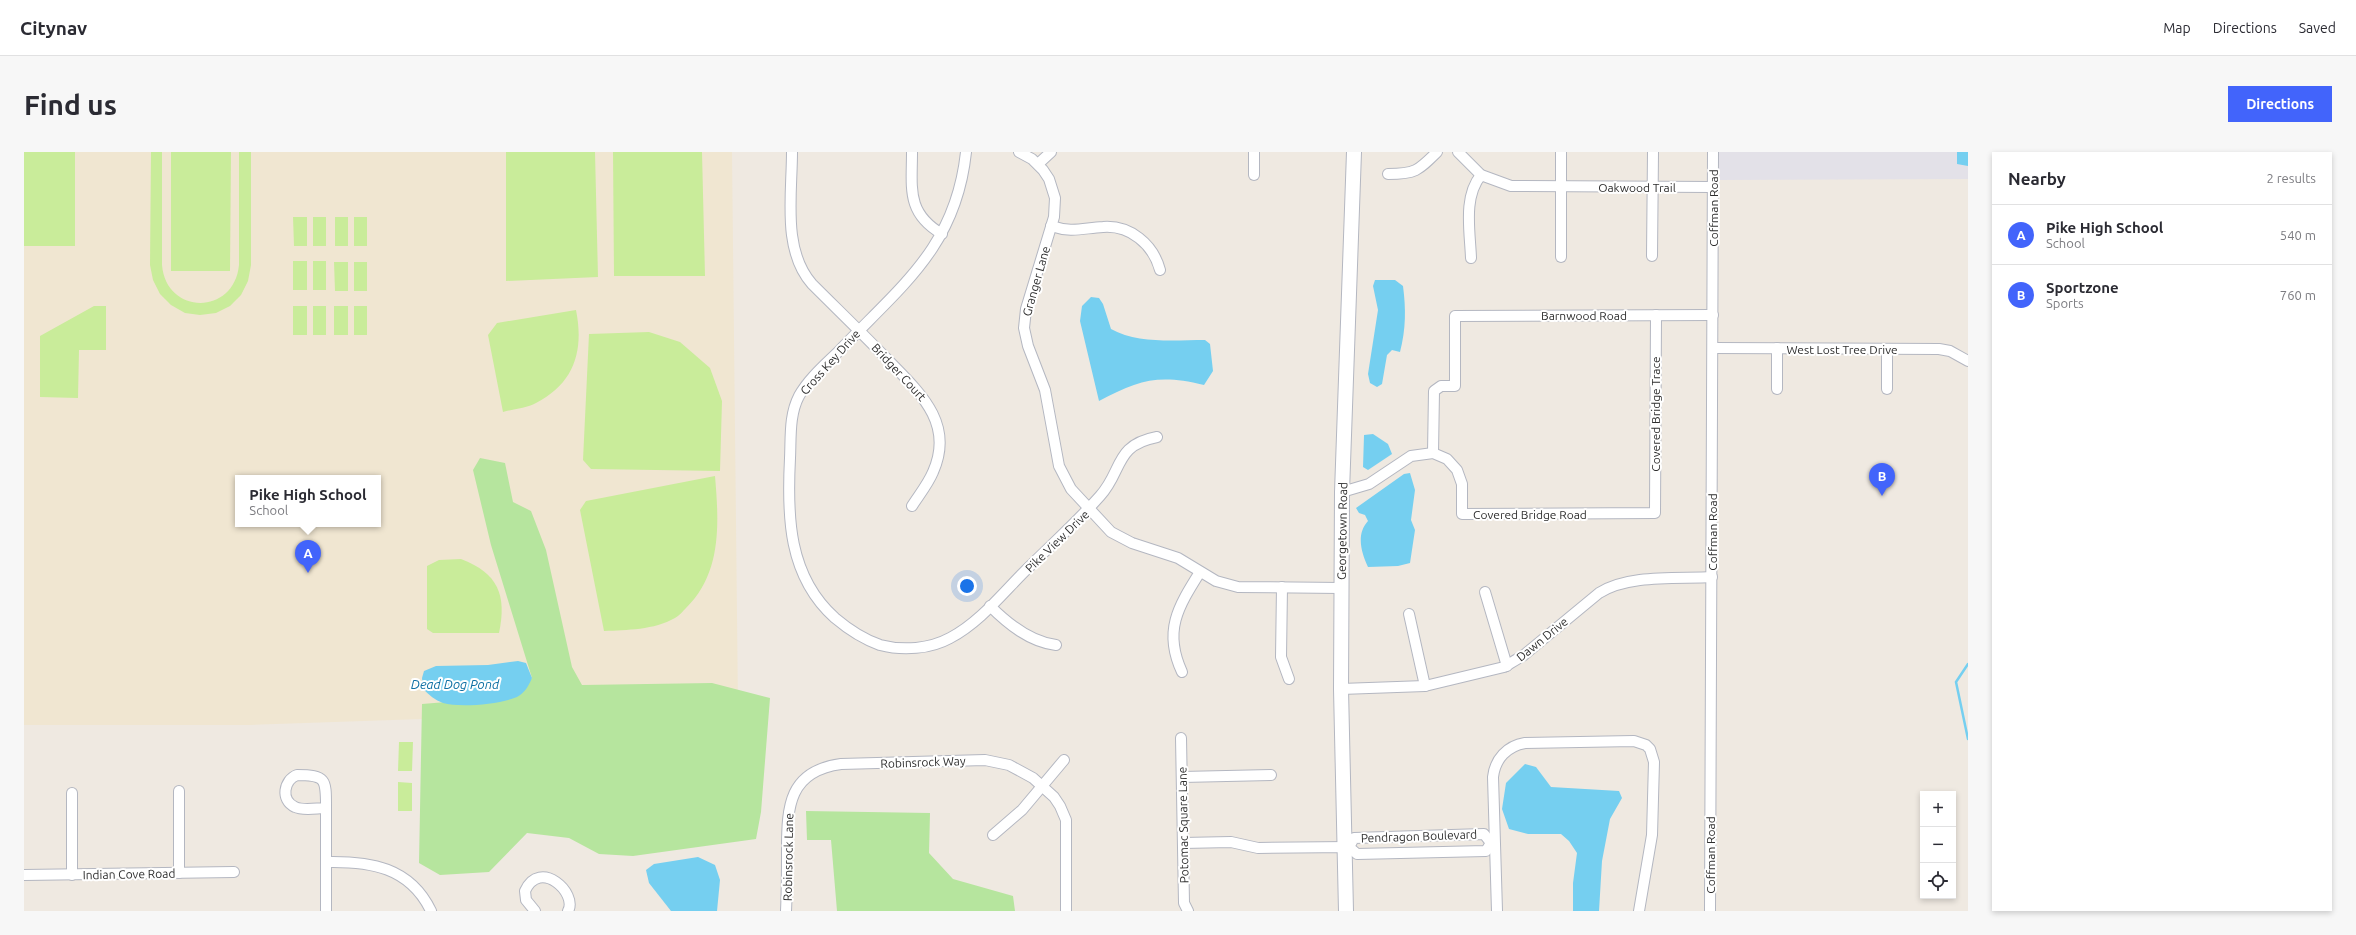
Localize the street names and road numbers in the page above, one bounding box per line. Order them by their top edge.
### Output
street label: Coffman Road [1707,169,1720,247]
street label: Oakwood Trail [1598,181,1676,194]
street label: Granger Lane [1020,245,1052,317]
street label: Barnwood Road [1541,309,1627,322]
street label: Cross Key Drive [797,327,863,397]
street label: Bridger Court [869,341,929,403]
street label: West Lost Tree Drive [1786,343,1898,356]
street label: Covered Bridge Trace [1649,356,1662,472]
street label: Georgetown Road [1335,482,1349,580]
street label: Coffman Road [1706,493,1719,571]
street label: Pike View Drive [1023,507,1091,575]
street label: Covered Bridge Road [1473,508,1587,521]
street label: Dawn Drive [1514,614,1570,664]
street label: Robinsrock Way [880,754,966,770]
street label: Potomac Square Lane [1175,767,1191,883]
street label: Robinsrock Lane [781,813,795,901]
street label: Coffman Road [1704,816,1717,894]
street label: Pendragon Boulevard [1361,827,1477,845]
street label: Indian Cove Road [82,867,176,881]

